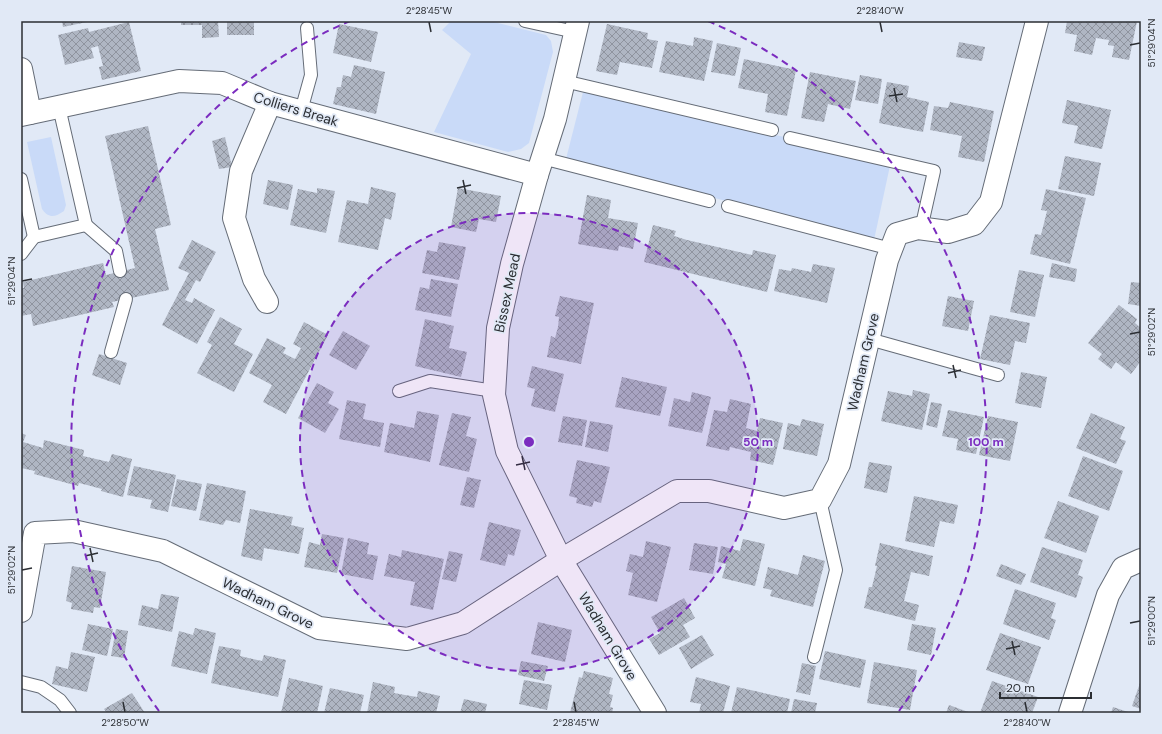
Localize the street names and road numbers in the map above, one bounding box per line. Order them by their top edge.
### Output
street label: Colliers Break [251,88,341,130]
street label: Bissex Mead [490,252,524,334]
street label: Wadham Grove [843,311,883,413]
street label: Wadham Grove [219,573,317,633]
street label: Wadham Grove [575,589,641,683]

